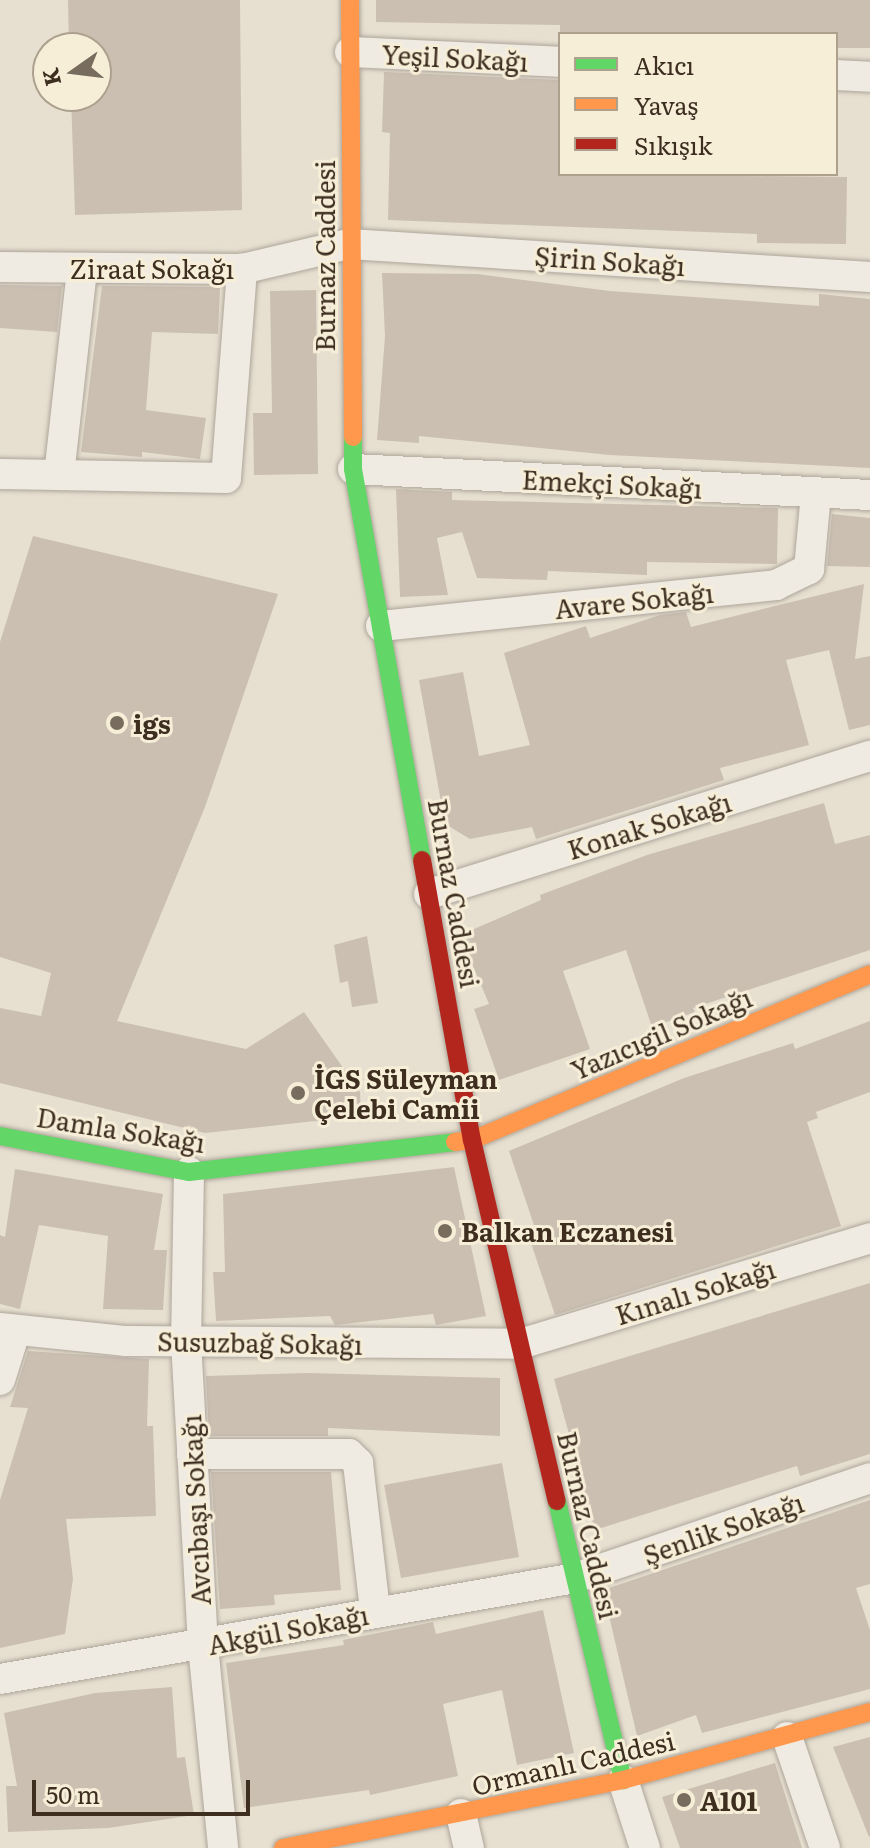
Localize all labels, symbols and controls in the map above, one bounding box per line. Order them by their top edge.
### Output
north arrow [32,32,112,112]
legend [558,32,838,176]
street label: Yeşil Sokağı [381,38,529,76]
text: Akıcı [634,47,694,82]
text: K [32,65,68,90]
text: Yavaş [634,87,698,122]
text: Sıkışık [634,127,712,162]
street label: Burnaz Caddesi [308,160,340,352]
street label: Şirin Sokağı [534,239,686,281]
street label: Ziraat Sokağı [70,252,234,284]
street label: Emekçi Sokağı [521,463,703,503]
street label: Avare Sokağı [553,576,715,624]
place label: igs [133,707,171,739]
marker: igs [108,714,126,732]
street label: Konak Sokağı [563,785,735,865]
street label: Burnaz Caddesi [423,796,487,990]
street label: Yazıcıgil Sokağı [566,981,756,1085]
place label: İGS Süleyman Çelebi Camii [314,1062,497,1124]
marker: İGS Süleyman Çelebi Camii [289,1084,307,1102]
street label: Damla Sokağı [35,1100,207,1158]
place label: Balkan Eczanesi [461,1215,674,1247]
marker: Balkan Eczanesi [436,1222,454,1240]
street label: Kınalı Sokağı [611,1252,779,1330]
street label: Susuzbağ Sokağı [157,1325,363,1359]
street label: Avcıbaşı Sokağı [174,1414,216,1606]
street label: Burnaz Caddesi [552,1428,626,1622]
street label: Şenlik Sokağı [639,1486,807,1570]
street label: Akgül Sokağı [205,1598,371,1660]
street label: Ormanlı Caddesi [469,1723,677,1801]
scale bar [36,1764,254,1814]
text: 50 m [46,1776,100,1811]
place label: A101 [700,1784,757,1816]
marker: A101 [675,1791,693,1809]

